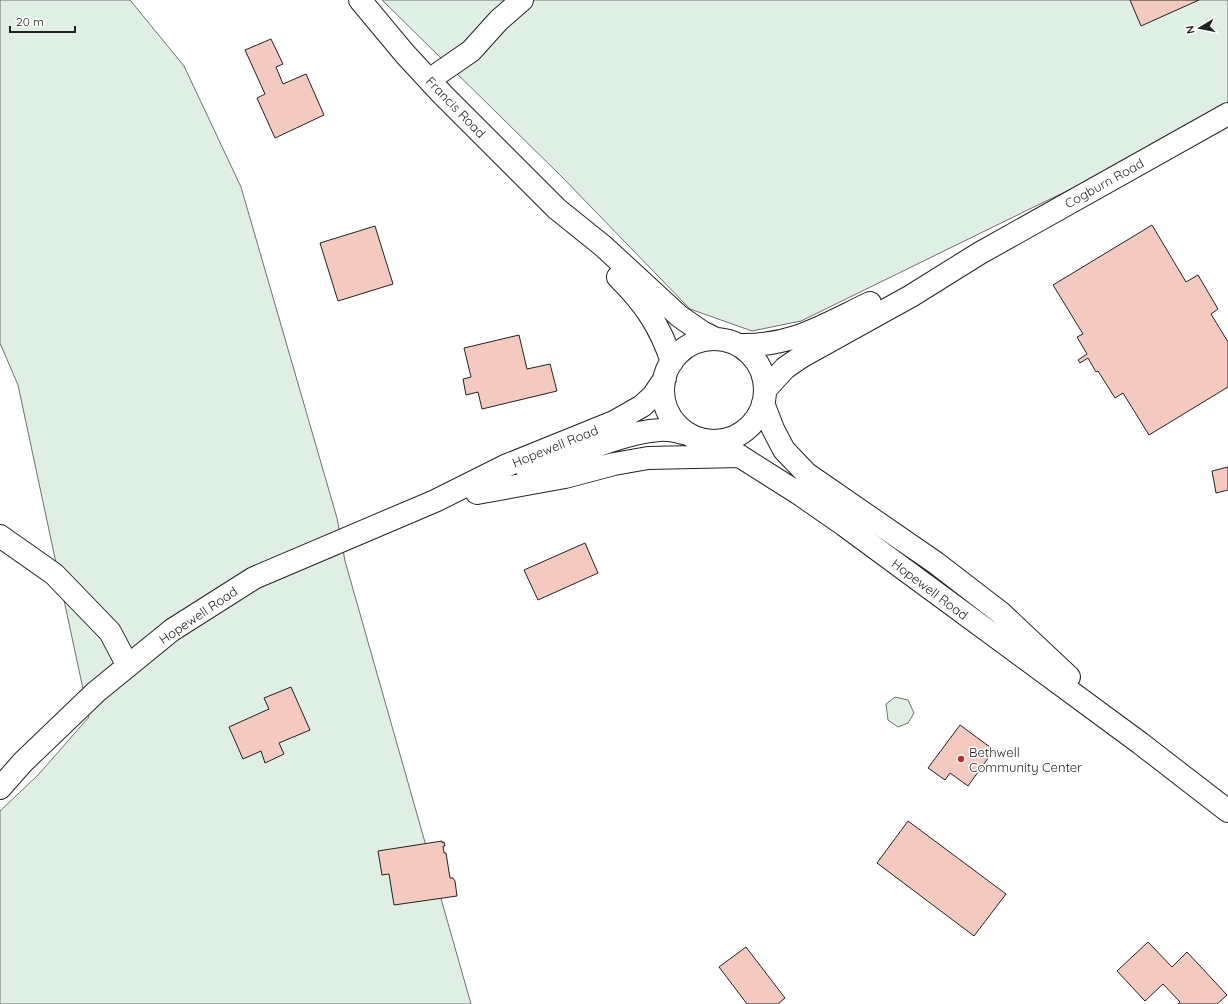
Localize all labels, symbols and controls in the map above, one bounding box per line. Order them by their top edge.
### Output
scale bar [10,8,75,34]
north arrow [1180,8,1220,48]
text: 20 m [16,14,44,29]
text: N [1183,25,1198,35]
street label: Francis Road [423,73,489,141]
street label: Cogburn Road [1062,155,1146,211]
street label: Hopewell Road [510,421,600,471]
street label: Hopewell Road [889,555,971,623]
street label: Hopewell Road [156,583,240,647]
place label: Bethwell Community Center [969,744,1082,775]
marker: Bethwell Community Center [956,754,966,764]

